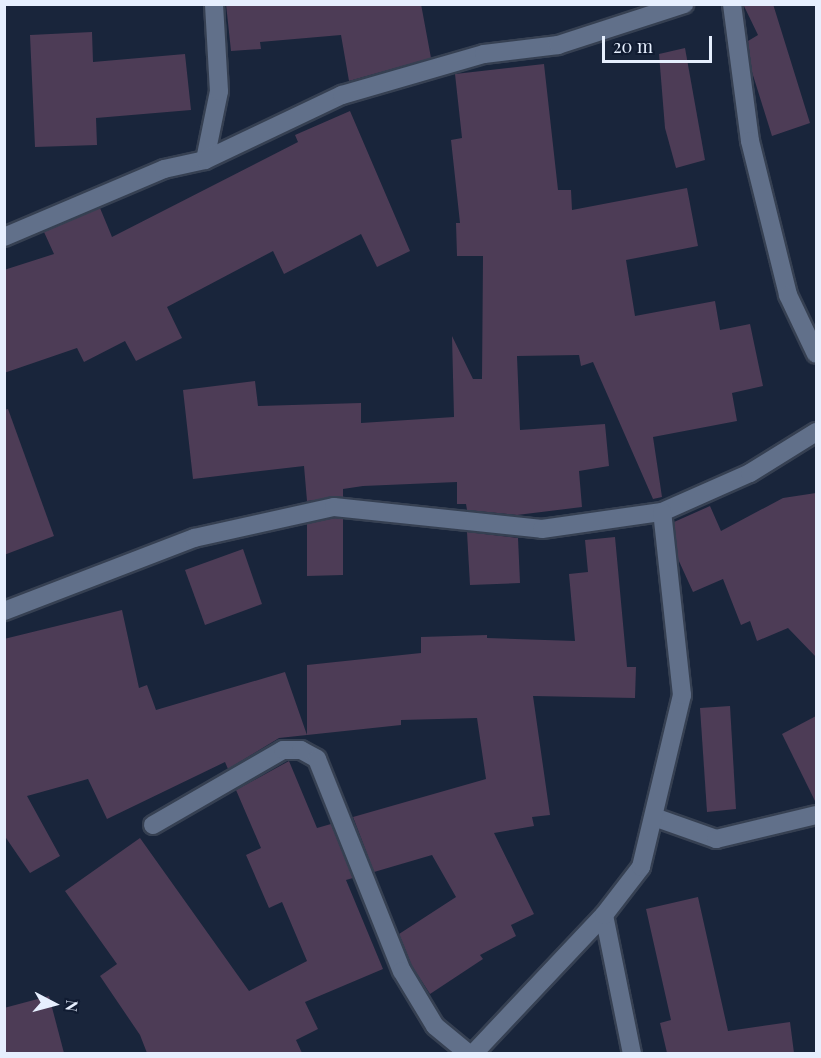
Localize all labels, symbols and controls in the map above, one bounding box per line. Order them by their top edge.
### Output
scale bar [605,24,714,62]
text: 20 m [613,34,653,58]
north arrow [24,974,84,1034]
text: N [61,999,83,1013]

